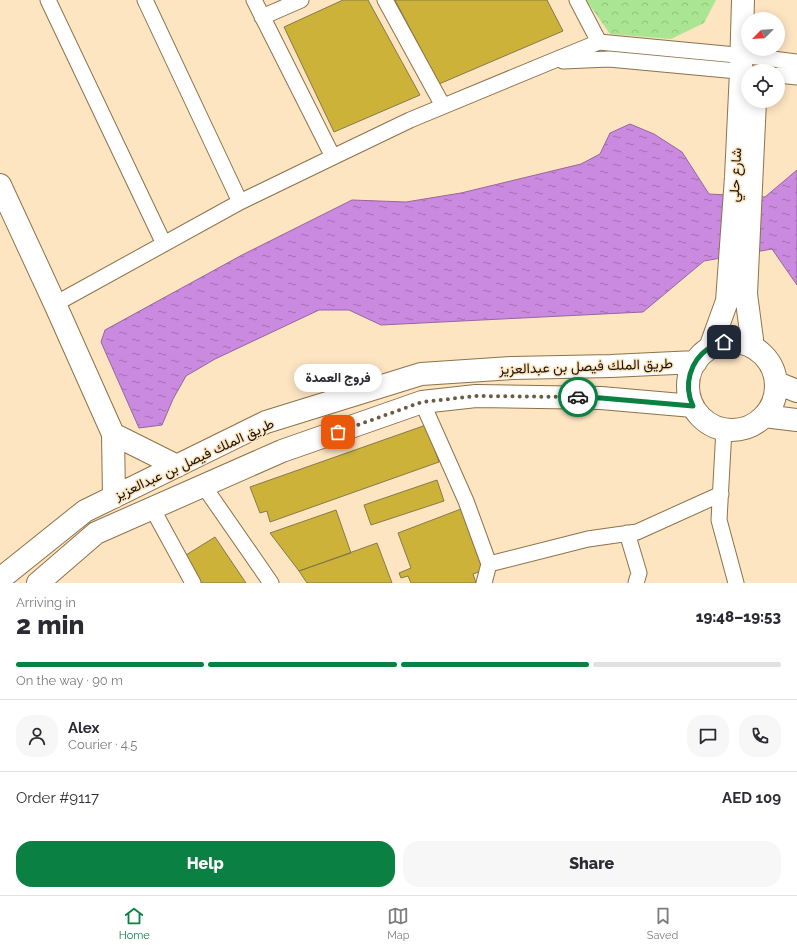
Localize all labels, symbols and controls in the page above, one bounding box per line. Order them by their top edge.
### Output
north arrow [741,12,785,56]
map controls [741,12,785,108]
button: locate [741,64,785,108]
street label: شارع حلي [726,147,748,203]
pin [707,325,741,359]
icon: home [713,331,735,353]
street label: طريق الملك فيصل بن عبدالعزيز [498,355,673,378]
callout: فروج العمدة [294,364,382,392]
text: فروج العمدة [305,370,371,385]
courier [558,377,598,417]
icon: car [567,386,589,408]
street label: طريق الملك فيصل بن عبدالعزيز [111,415,277,504]
pin [321,415,355,449]
icon: bag [327,421,349,443]
text: Arriving in [16,595,76,610]
text: 19:48–19:53 [696,608,781,626]
text: 2 min [16,610,84,640]
text: On the way · 90 m [16,673,123,688]
button: person [16,715,58,757]
button: chat [687,715,729,757]
button: phone [739,715,781,757]
text: Alex [68,719,99,737]
text: Courier · 4.5 [68,737,137,752]
text: Order #9117 [16,789,99,807]
text: AED 109 [722,789,781,807]
button: Help [16,841,395,887]
button: Share [403,841,781,887]
tab: Home [119,905,150,942]
tab: Map [387,905,410,942]
tab: Saved [647,905,678,942]

